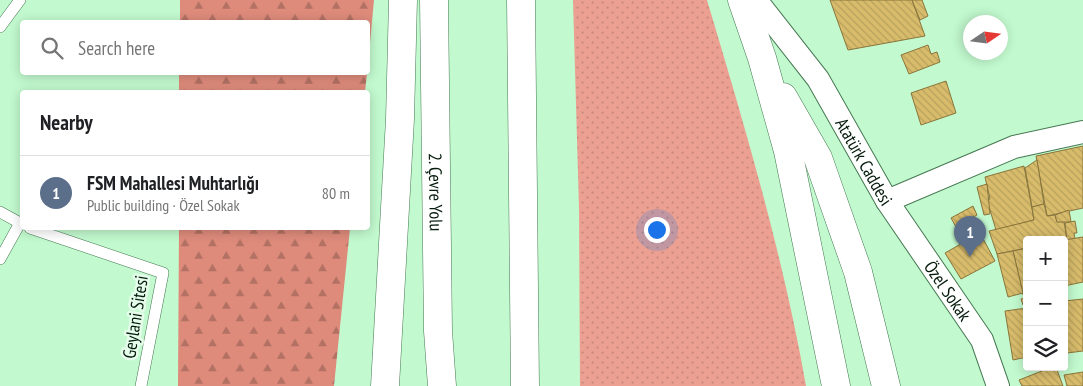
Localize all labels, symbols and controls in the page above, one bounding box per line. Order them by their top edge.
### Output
north arrow [963,15,1008,60]
search box [20,20,370,75]
icon: search [38,34,66,62]
text: Search here [78,36,155,60]
text: Nearby [40,109,93,136]
street label: Atatürk Caddesi [831,114,898,210]
street label: 2. Çevre Yolu [424,153,448,231]
text: FSM Mahallesi Muhtarlığı [87,171,259,195]
text: 1 [52,183,60,203]
text: 80 m [322,183,350,203]
text: Public building · Özel Sokak [87,195,240,215]
pin: 1 [954,216,986,257]
your location [644,217,670,243]
map controls [1023,236,1068,371]
button: + [1023,236,1068,281]
street label: Özel Sokak [919,256,977,325]
street label: Geylani Sitesi [117,274,153,360]
button: − [1023,281,1068,326]
button: layers [1023,326,1068,371]

